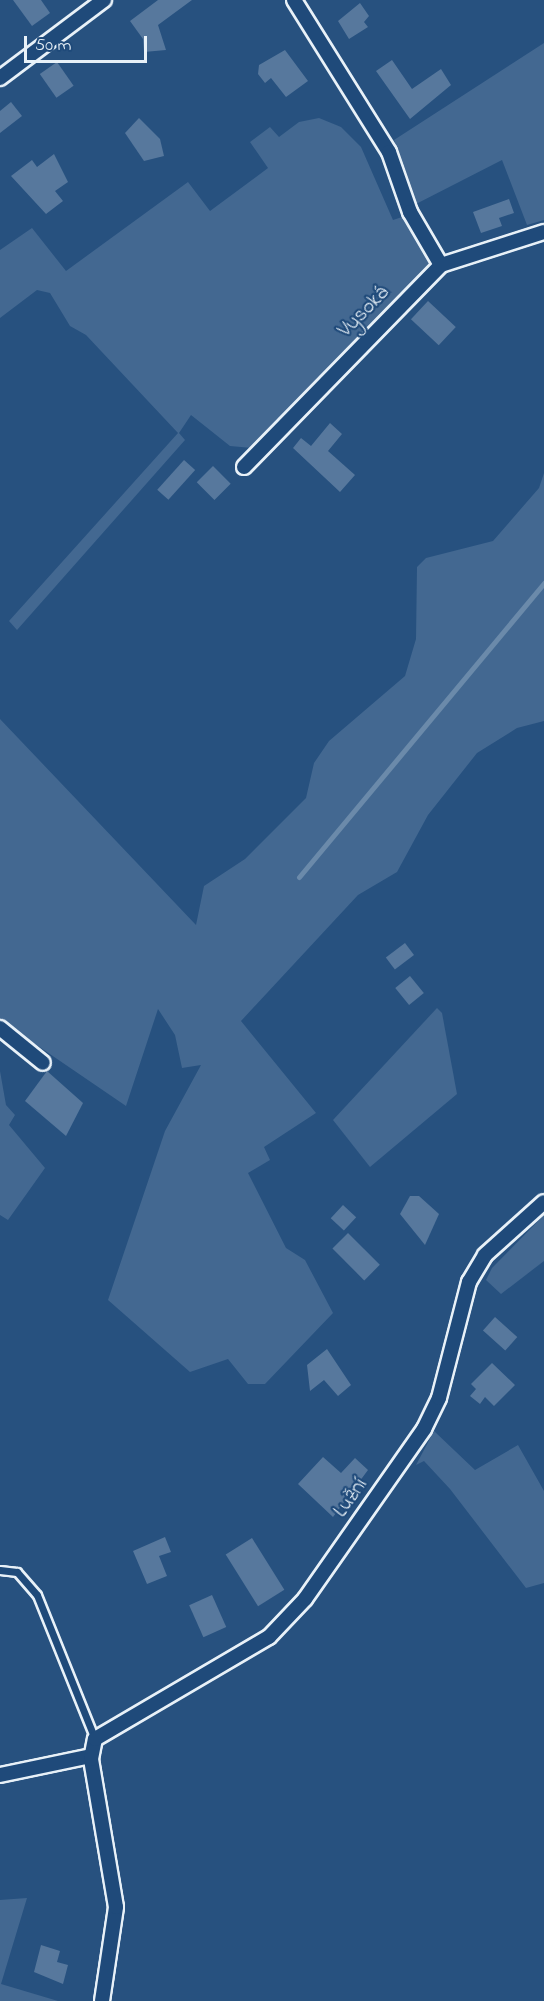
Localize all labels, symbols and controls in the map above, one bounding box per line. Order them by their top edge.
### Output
scale bar [27,24,150,62]
text: 50 m [35,33,72,59]
street label: Vysoká [333,281,395,343]
street label: Lužní [328,1473,374,1523]

